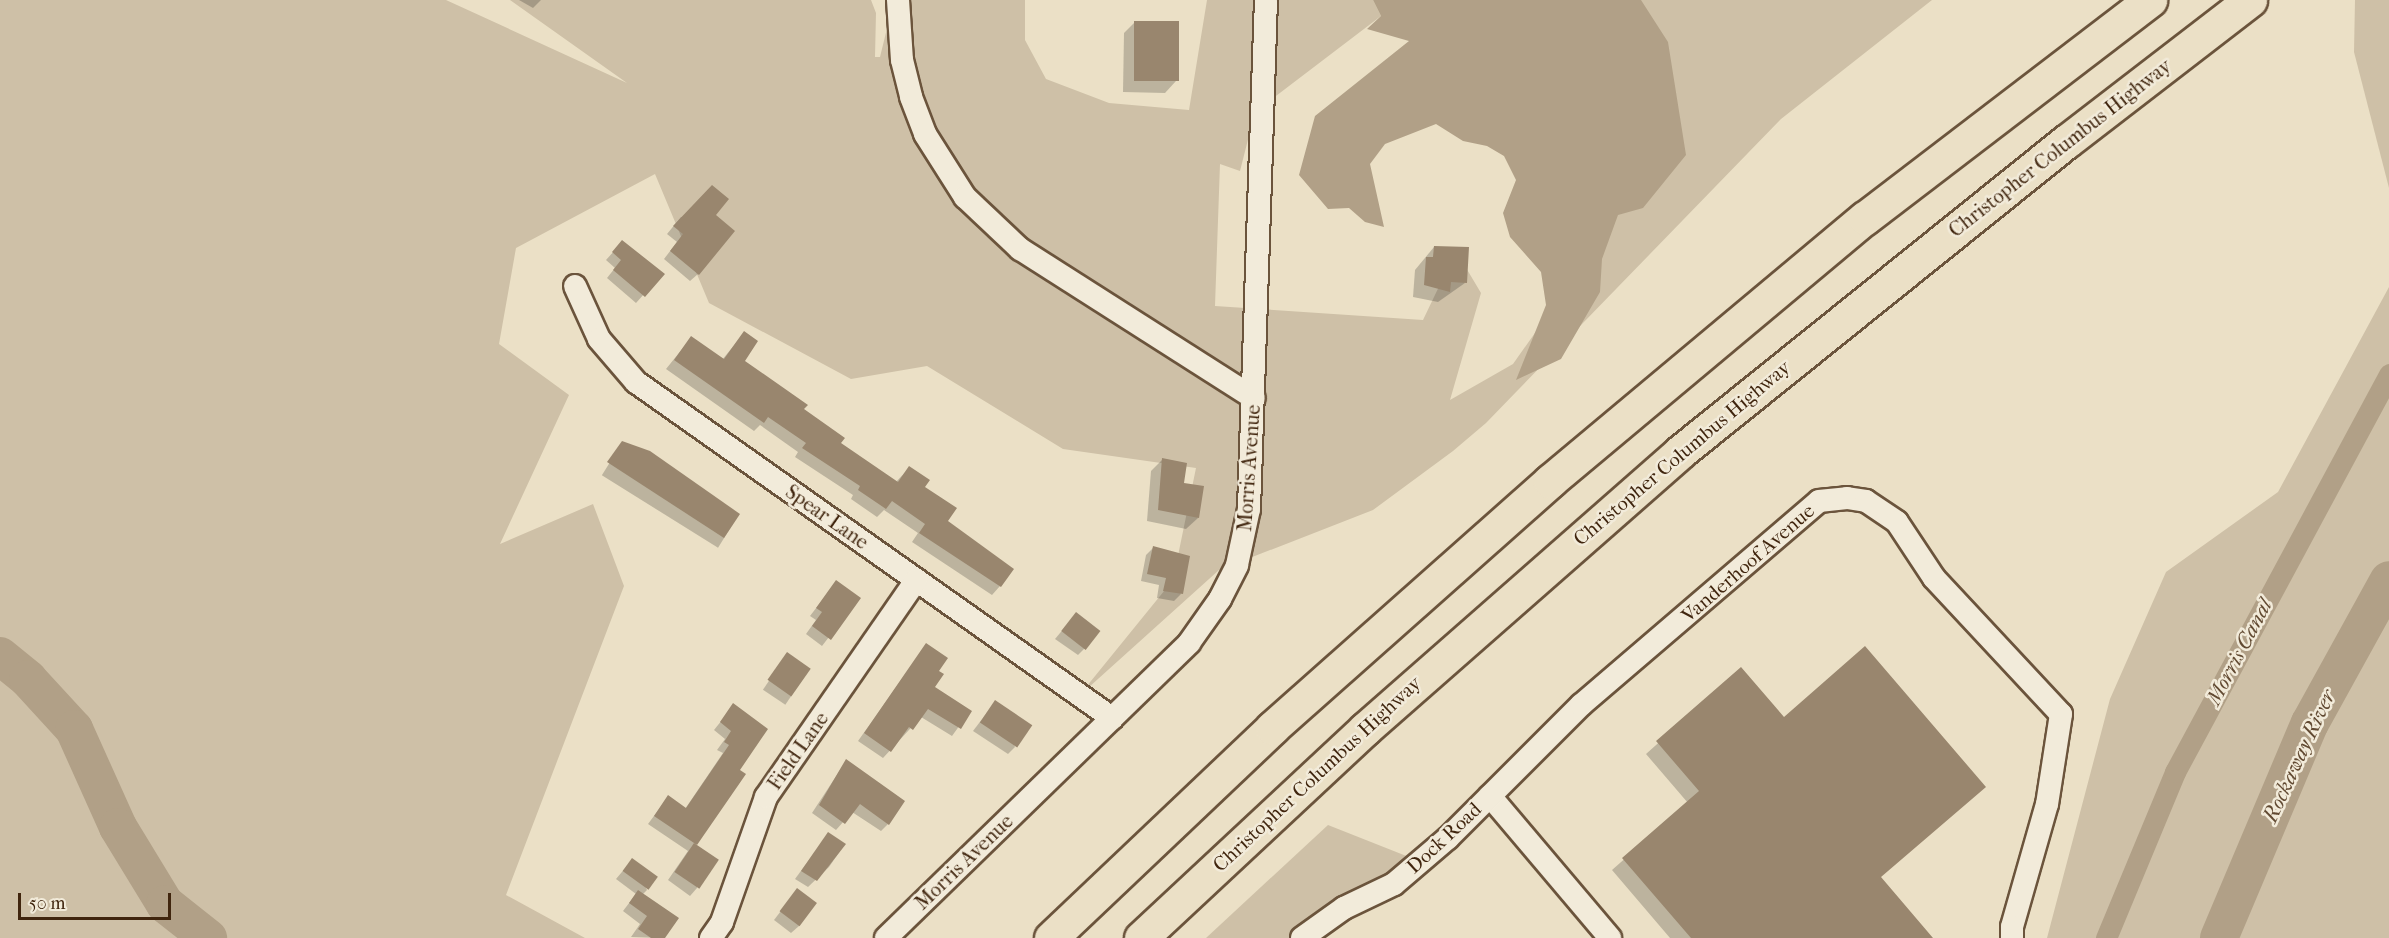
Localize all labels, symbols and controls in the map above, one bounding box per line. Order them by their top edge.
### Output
street label: Christopher Columbus Highway [1944,54,2176,242]
street label: Christopher Columbus Highway [1569,355,1795,551]
street label: Morris Avenue [1233,404,1265,532]
street label: Spear Lane [781,480,873,554]
street label: Vanderhoof Avenue [1677,499,1819,627]
water label: Morris Canal [2201,595,2277,709]
street label: Christopher Columbus Highway [1208,671,1426,877]
water label: Rockaway River [2257,686,2341,826]
street label: Field Lane [762,707,834,795]
street label: Dock Road [1402,797,1486,879]
street label: Morris Avenue [910,809,1018,915]
scale bar [21,881,174,919]
text: 50 m [29,893,65,914]

